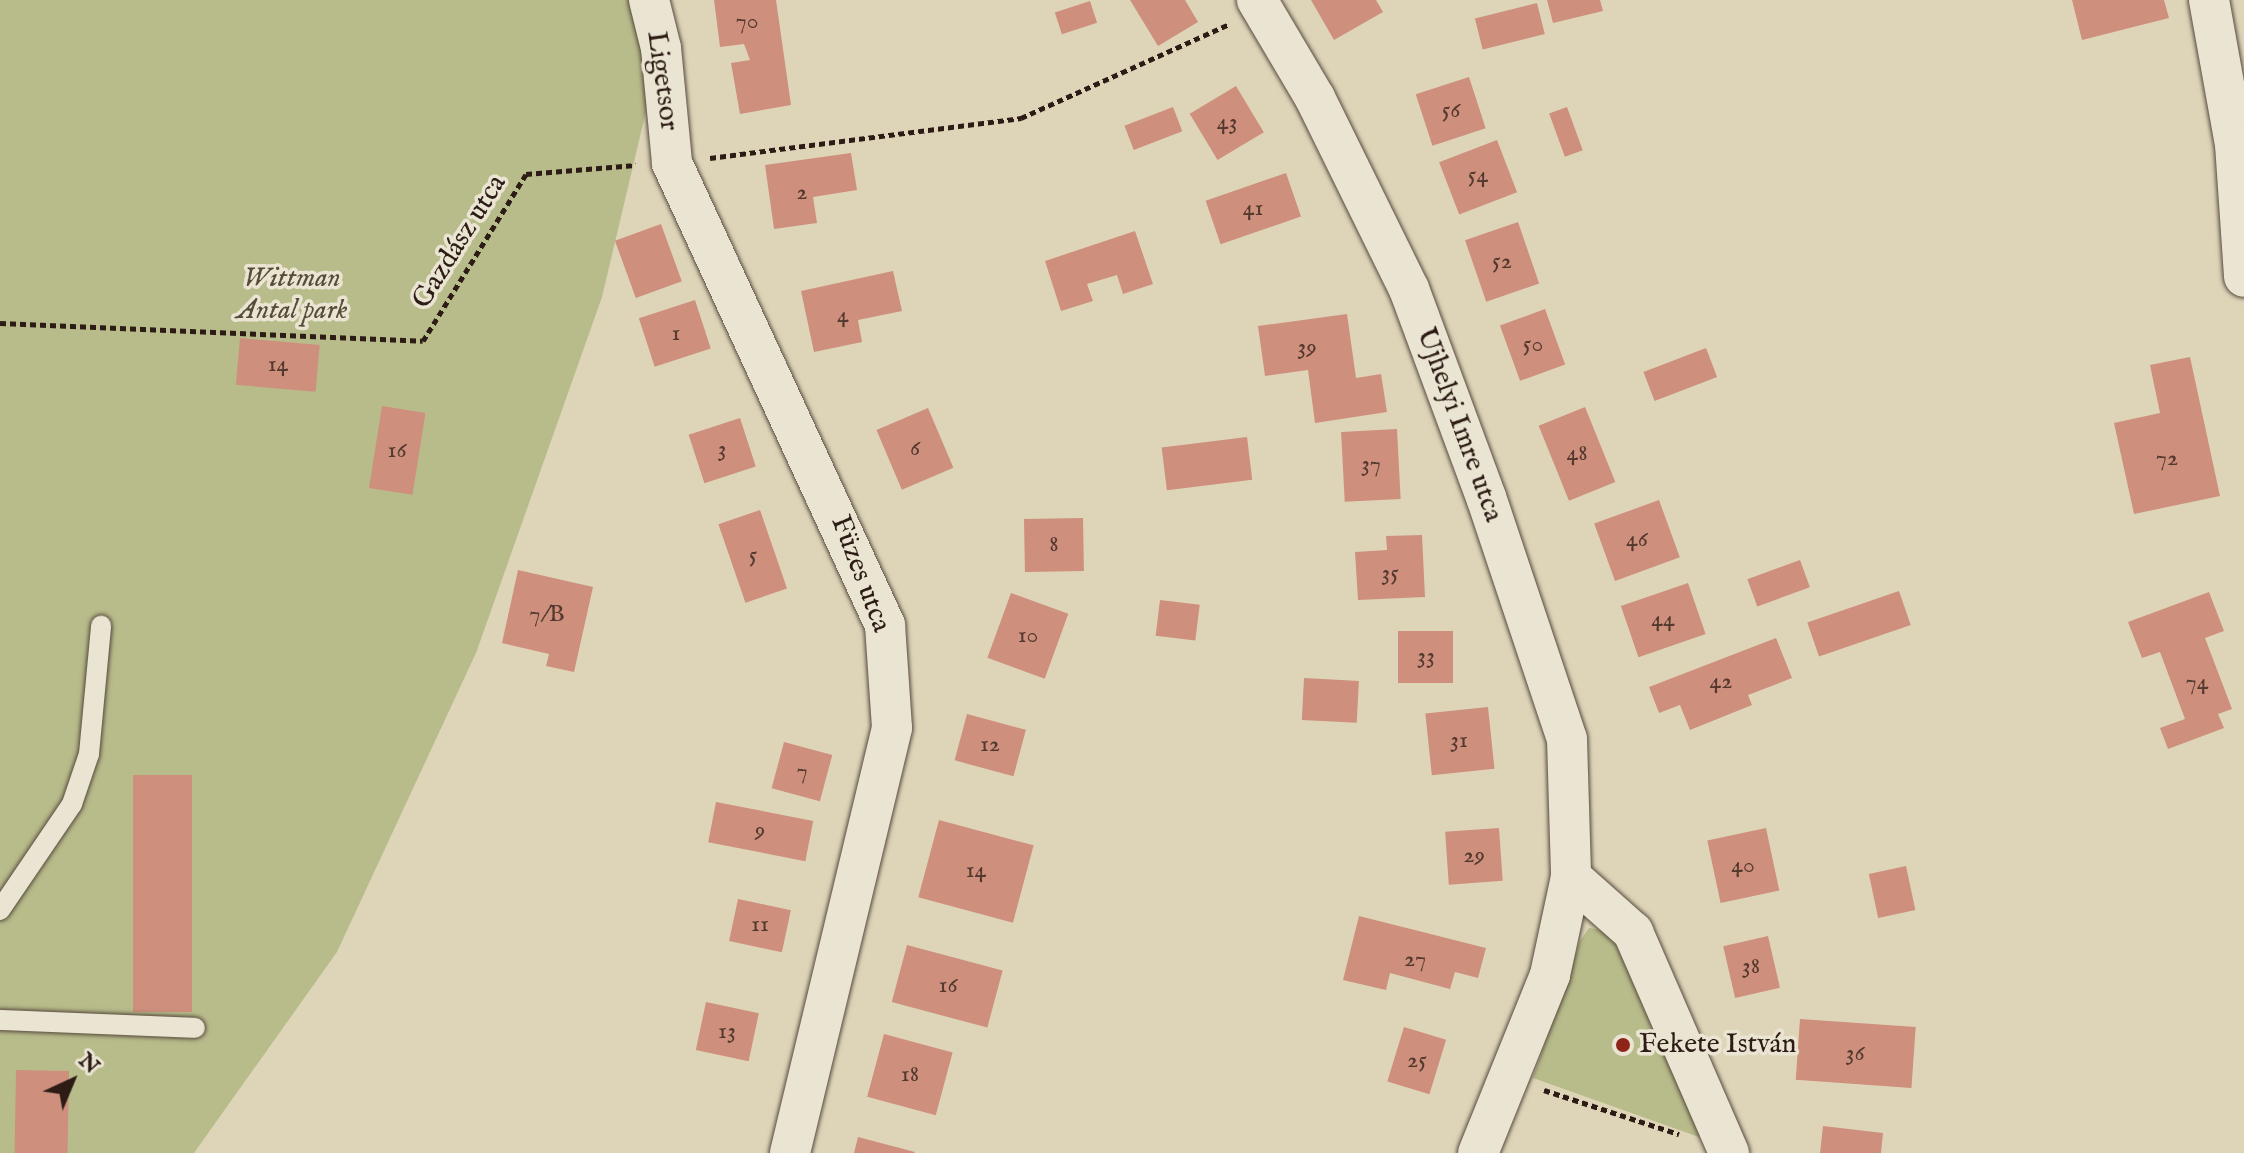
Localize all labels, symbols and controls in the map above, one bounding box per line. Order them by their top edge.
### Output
house number: 70 [735,8,759,36]
street label: Ligetsor [638,29,686,133]
house number: 56 [1442,97,1460,125]
house number: 43 [1217,109,1237,137]
house number: 54 [1468,162,1488,190]
street label: Gazdász utca [406,169,514,315]
house number: 2 [796,179,808,207]
house number: 41 [1243,195,1263,223]
house number: 52 [1492,248,1512,276]
park label: Wittman Antal park [237,262,347,328]
house number: 4 [837,302,849,330]
house number: 1 [672,320,680,348]
street label: Ujhelyi Imre utca [1408,323,1510,527]
house number: 50 [1523,331,1543,359]
house number: 39 [1297,334,1317,362]
house number: 14 [268,351,288,379]
house number: 6 [910,435,920,463]
house number: 3 [718,436,726,464]
house number: 16 [387,437,407,465]
house number: 48 [1566,440,1588,468]
house number: 72 [2156,445,2178,473]
house number: 37 [1361,451,1381,479]
street label: Füzes utca [822,511,898,637]
house number: 46 [1626,526,1648,554]
house number: 8 [1049,531,1059,559]
house number: 5 [749,542,757,570]
house number: 35 [1381,560,1399,588]
house number: 7/B [529,601,565,629]
house number: 44 [1651,606,1675,634]
house number: 10 [1018,622,1038,650]
house number: 33 [1417,643,1435,671]
house number: 42 [1709,668,1733,696]
house number: 74 [2186,669,2208,697]
house number: 31 [1450,727,1468,755]
house number: 12 [980,731,1000,759]
house number: 7 [796,758,808,786]
house number: 9 [755,817,765,845]
house number: 29 [1463,842,1485,870]
house number: 40 [1731,852,1755,880]
house number: 14 [966,857,986,885]
house number: 11 [751,911,769,939]
house number: 27 [1404,946,1426,974]
house number: 38 [1742,953,1760,981]
house number: 16 [938,972,958,1000]
house number: 13 [718,1018,736,1046]
place label: Fekete István [1639,1028,1796,1062]
marker: Fekete István [1614,1036,1632,1054]
house number: 36 [1845,1040,1865,1068]
north arrow [32,1041,112,1121]
text: N [72,1047,105,1080]
house number: 25 [1407,1047,1427,1075]
house number: 18 [901,1061,919,1089]

